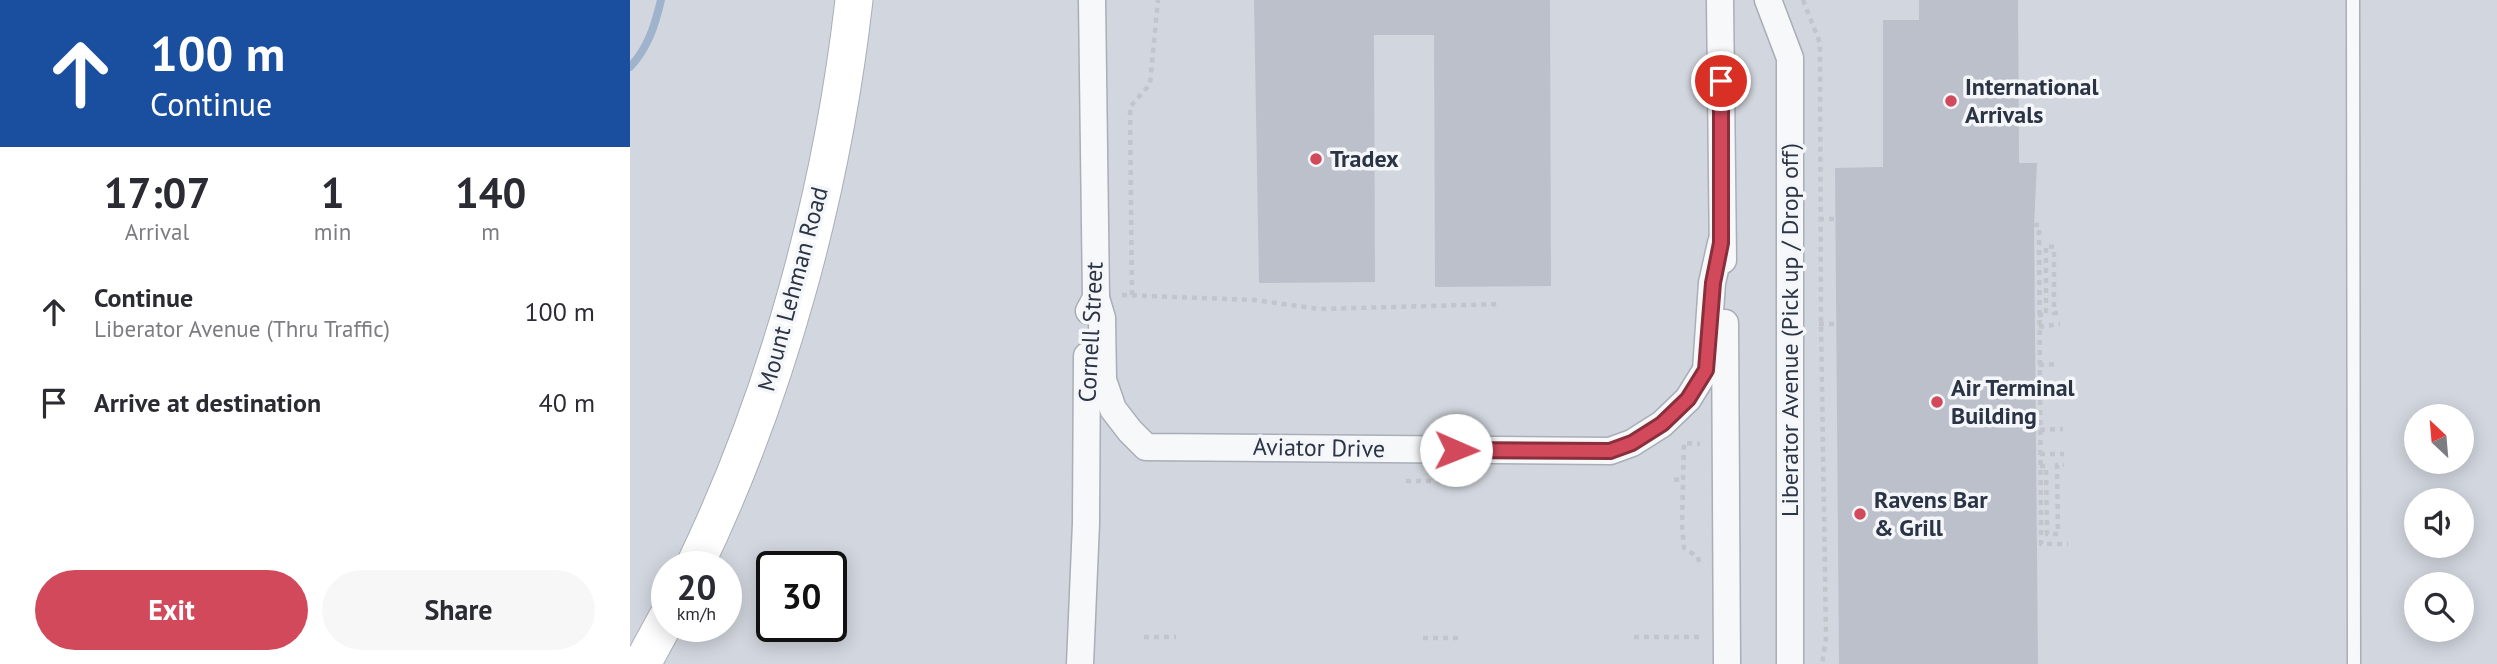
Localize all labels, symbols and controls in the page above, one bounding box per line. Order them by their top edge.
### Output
text: 100 m [150,21,285,85]
icon: ahead [35,28,126,119]
pin [1691,51,1751,111]
icon: arrive [1702,62,1740,100]
place label: International Arrivals [1965,71,2099,130]
text: Continue [150,83,272,125]
marker: International Arrivals [1943,93,1959,109]
place label: Tradex [1330,143,1399,174]
street label: Liberator Avenue (Pick up / Drop off) [1774,143,1805,517]
marker: Tradex [1308,151,1324,167]
text: 17:07 [104,165,210,220]
text: 1 [321,165,344,220]
text: 140 [455,165,526,220]
street label: Mount Lehman Road [750,183,835,395]
text: Arrival [125,217,189,246]
text: min [314,217,351,246]
text: m [481,217,500,246]
street label: Cornell Street [1071,261,1110,403]
text: Continue [94,281,193,314]
icon: ahead [35,293,73,331]
text: 100 m [524,295,595,328]
text: Liberator Avenue (Thru Traffic) [94,314,390,343]
place label: Air Terminal Building [1951,372,2076,431]
icon: arrive [35,384,73,422]
text: Arrive at destination [94,386,321,419]
text: 40 m [539,386,595,419]
marker: Air Terminal Building [1929,394,1945,410]
north arrow [2404,404,2474,474]
map controls [2404,404,2474,642]
position arrow [1419,413,1493,487]
street label: Aviator Drive [1253,431,1385,464]
place label: Ravens Bar & Grill [1874,484,1988,543]
button: sound [2404,488,2474,558]
marker: Ravens Bar & Grill [1852,506,1868,522]
speed limit sign: 30 [756,551,847,642]
text: 20 [677,564,716,610]
button: Exit [35,570,308,650]
button: Share [322,570,595,650]
button: search [2404,572,2474,642]
text: km/h [677,602,716,625]

